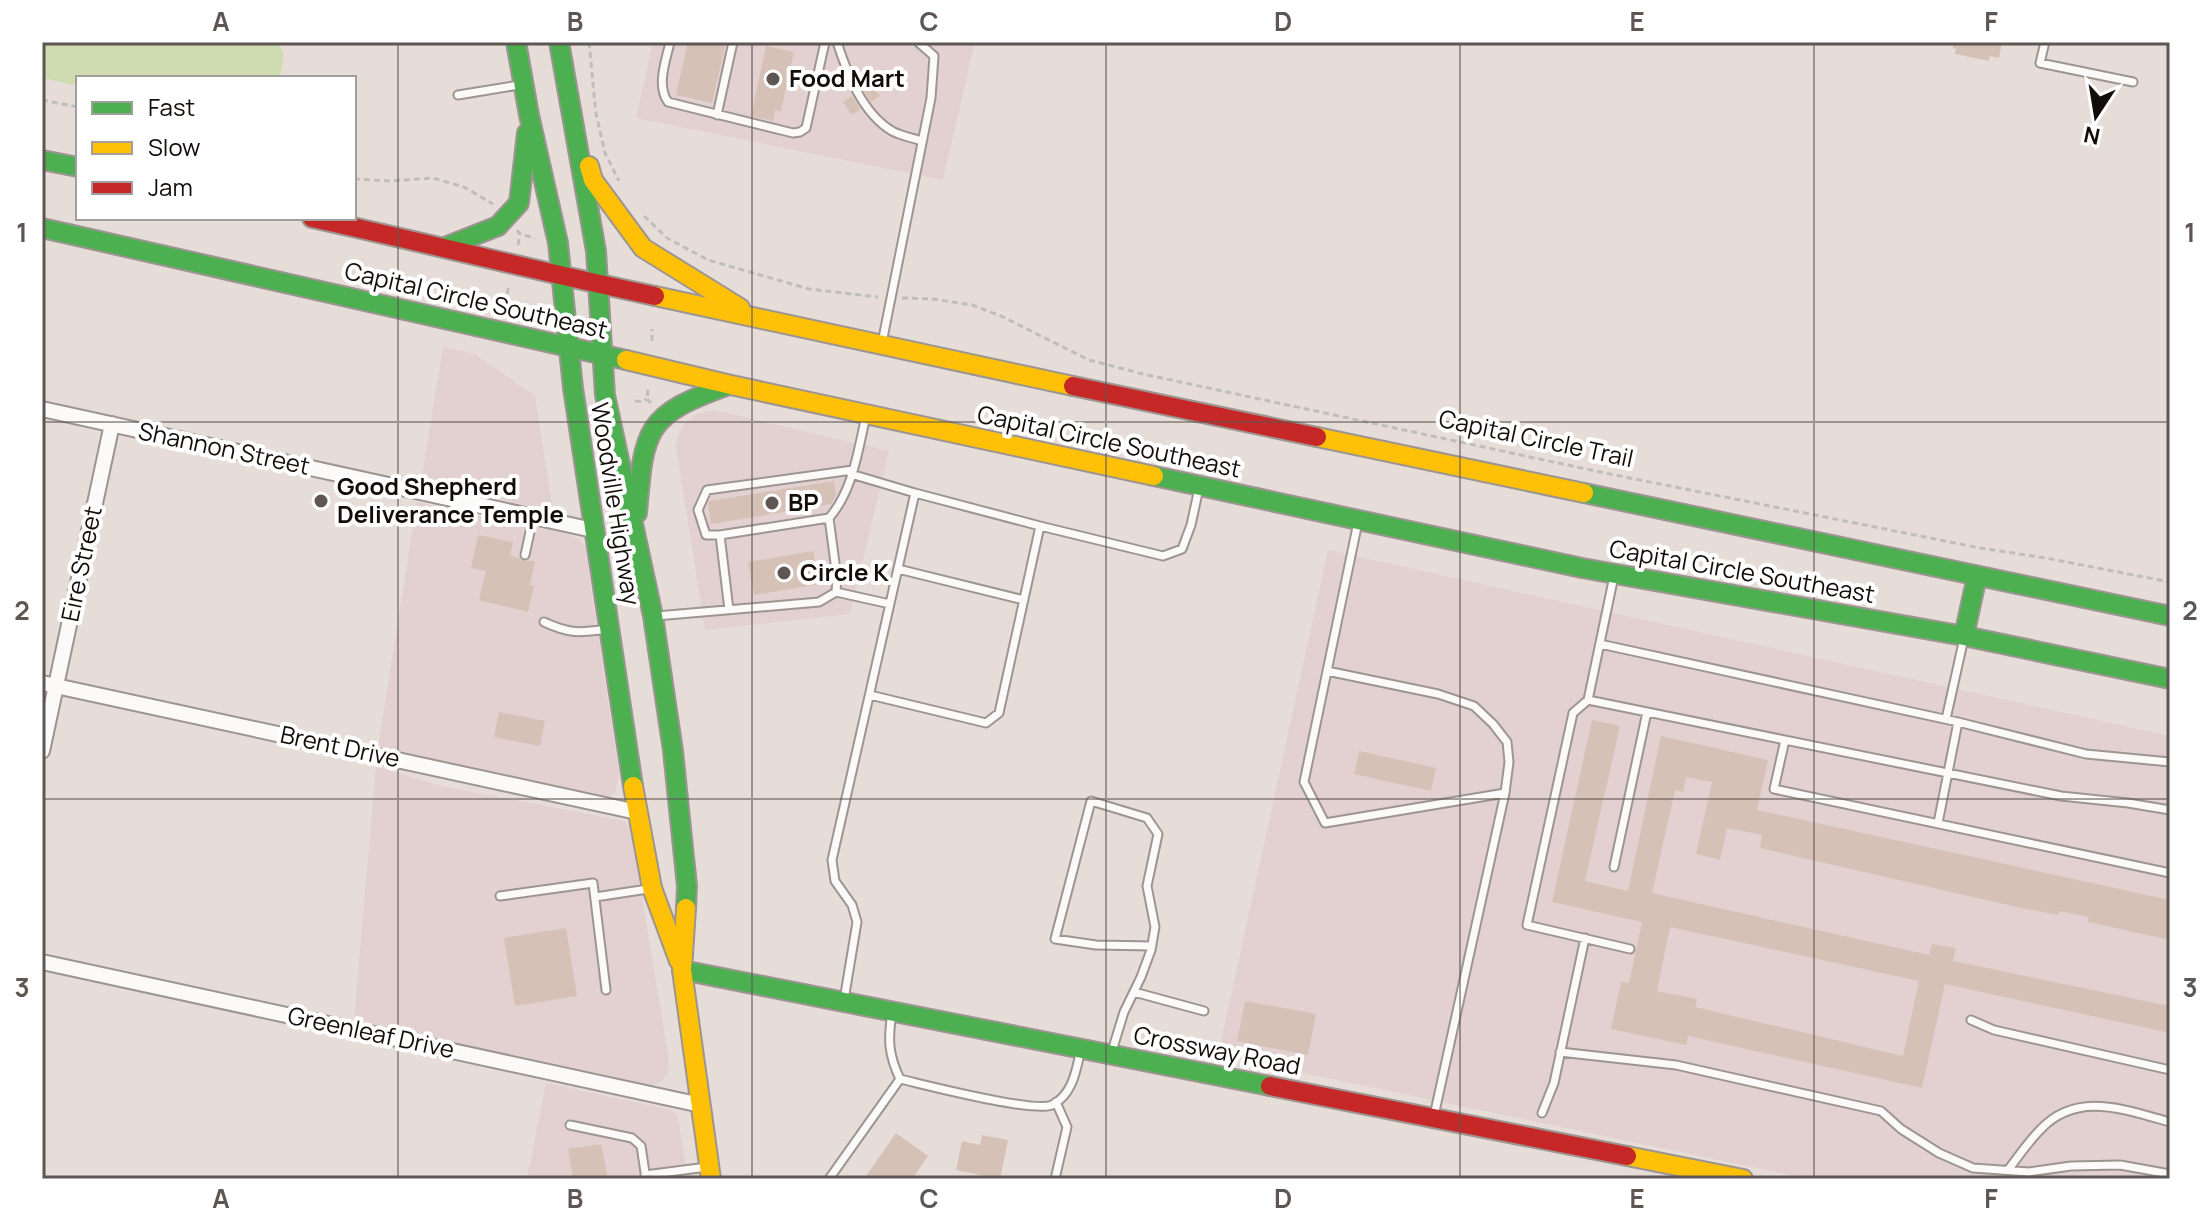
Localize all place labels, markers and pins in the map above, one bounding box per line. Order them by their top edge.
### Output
place label: Food Mart [789,61,905,94]
marker: Food Mart [764,70,782,88]
place label: Good Shepherd Deliverance Temple [337,469,564,530]
place label: BP [788,485,818,518]
marker: Good Shepherd Deliverance Temple [312,492,330,510]
marker: BP [763,494,781,512]
place label: Circle K [800,555,889,588]
marker: Circle K [775,564,793,582]

